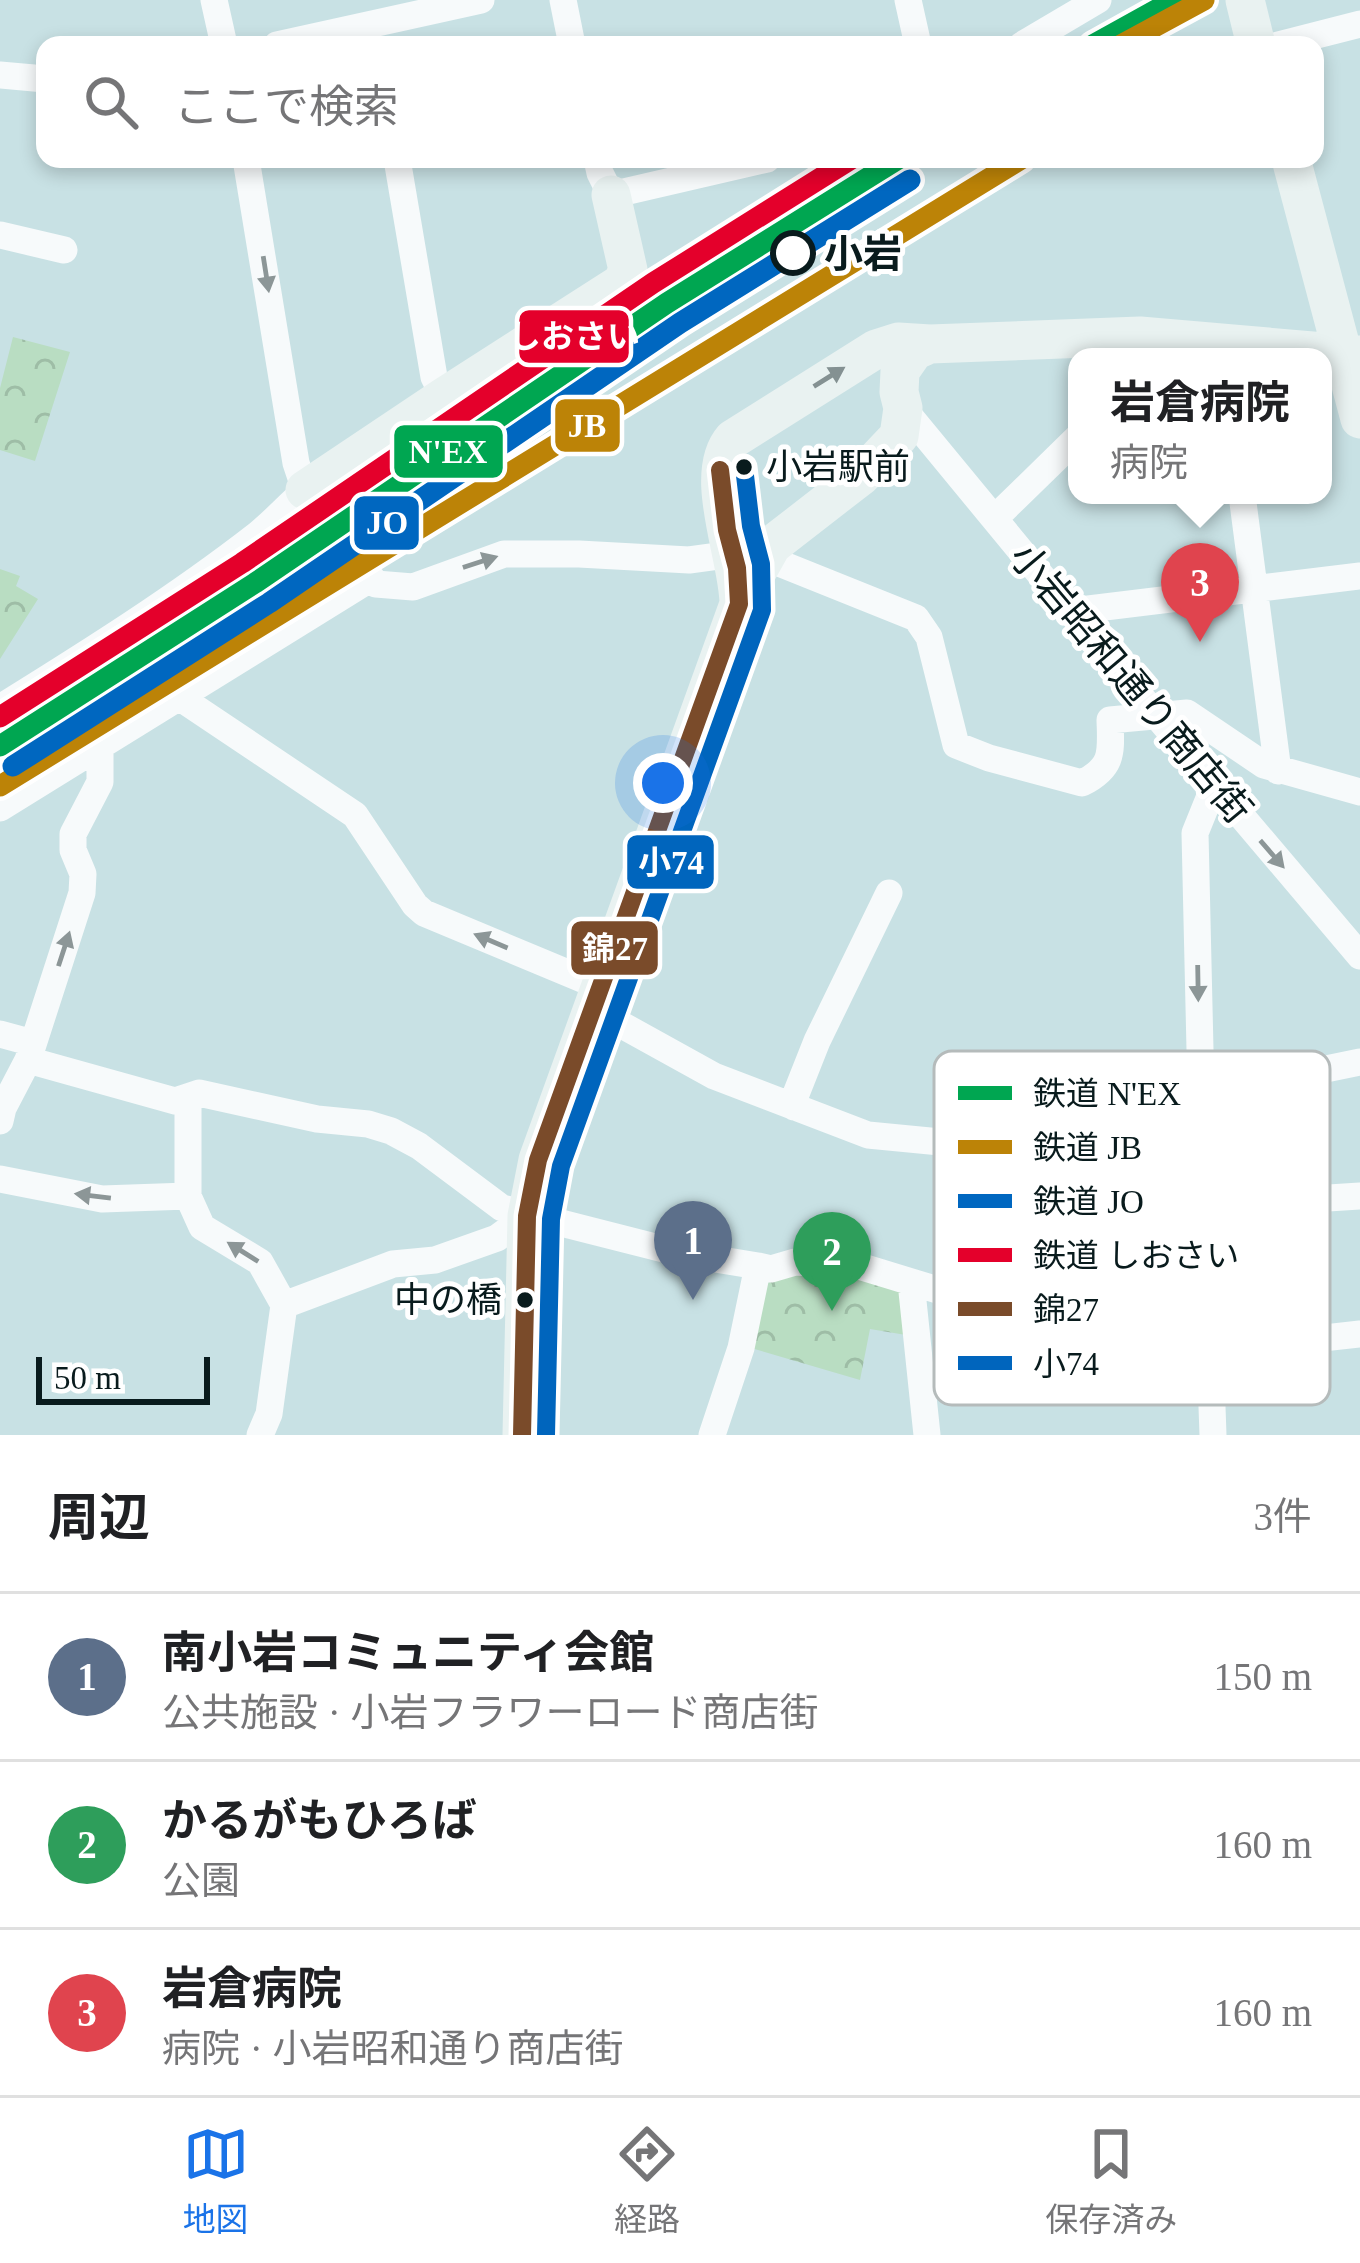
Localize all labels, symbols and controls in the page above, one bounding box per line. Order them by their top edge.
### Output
search box [36,36,1324,168]
icon: search [78,69,144,135]
text: ここで検索 [174,82,399,132]
marker: 小岩 [772,232,814,274]
place label: 小岩 [824,232,902,275]
one-way arrow [257,256,275,294]
line badge: しおさい [517,308,631,365]
text: しおさい [508,319,640,355]
popup [1068,348,1332,504]
one-way arrow [812,367,846,388]
text: 岩倉病院 [1110,378,1290,428]
line badge: JB [553,397,622,454]
text: JB [568,408,606,444]
line badge: N'EX [392,423,505,480]
text: N'EX [409,434,488,470]
text: 病院 [1110,441,1188,484]
place label: 小岩駅前 [766,447,910,487]
marker: 小岩駅前 [733,456,755,478]
line badge: JO [352,494,421,552]
text: JO [366,505,408,541]
street label: 小岩昭和通り商店街 [1002,535,1260,831]
pin: 3 [1161,543,1239,642]
one-way arrow [462,551,499,570]
your location [633,753,693,813]
line badge: 小74 [625,833,716,891]
one-way arrow [1259,839,1285,869]
text: 小74 [638,845,704,881]
line badge: 錦27 [569,919,660,977]
one-way arrow [55,930,74,967]
one-way arrow [473,931,509,950]
text: 錦27 [582,931,648,967]
one-way arrow [1189,965,1208,1003]
legend [934,1051,1330,1405]
text: 鉄道 N'EX [1033,1076,1181,1112]
text: 鉄道 JB [1033,1130,1142,1166]
text: 鉄道 JO [1033,1184,1144,1220]
one-way arrow [74,1186,111,1205]
pin: 1 [654,1201,732,1300]
pin: 2 [793,1212,871,1311]
text: 鉄道 しおさい [1033,1238,1239,1274]
one-way arrow [227,1242,259,1264]
place label: 中の橋 [394,1280,502,1320]
marker: 中の橋 [514,1289,536,1311]
text: 錦27 [1033,1292,1099,1328]
text: 小74 [1033,1346,1099,1382]
scale bar [36,1351,210,1404]
text: 50 m [54,1360,121,1396]
text: 周辺 [48,1490,150,1546]
text: 3件 [1253,1495,1312,1538]
text: 南小岩コミュニティ会館 [162,1628,654,1678]
text: 1 [77,1655,97,1698]
text: 150 m [1213,1655,1312,1698]
text: 公共施設 · 小岩フラワーロード商店街 [162,1691,819,1734]
text: かるがもひろば [162,1796,477,1846]
text: 2 [77,1823,97,1866]
text: 160 m [1213,1823,1312,1866]
text: 公園 [162,1859,240,1902]
text: 岩倉病院 [162,1964,342,2014]
text: 3 [77,1991,97,2034]
text: 160 m [1213,1991,1312,2034]
text: 病院 · 小岩昭和通り商店街 [162,2027,624,2070]
tab: 地図 [183,2121,249,2241]
tab: 経路 [614,2121,680,2241]
tab: 保存済み [1045,2121,1177,2241]

